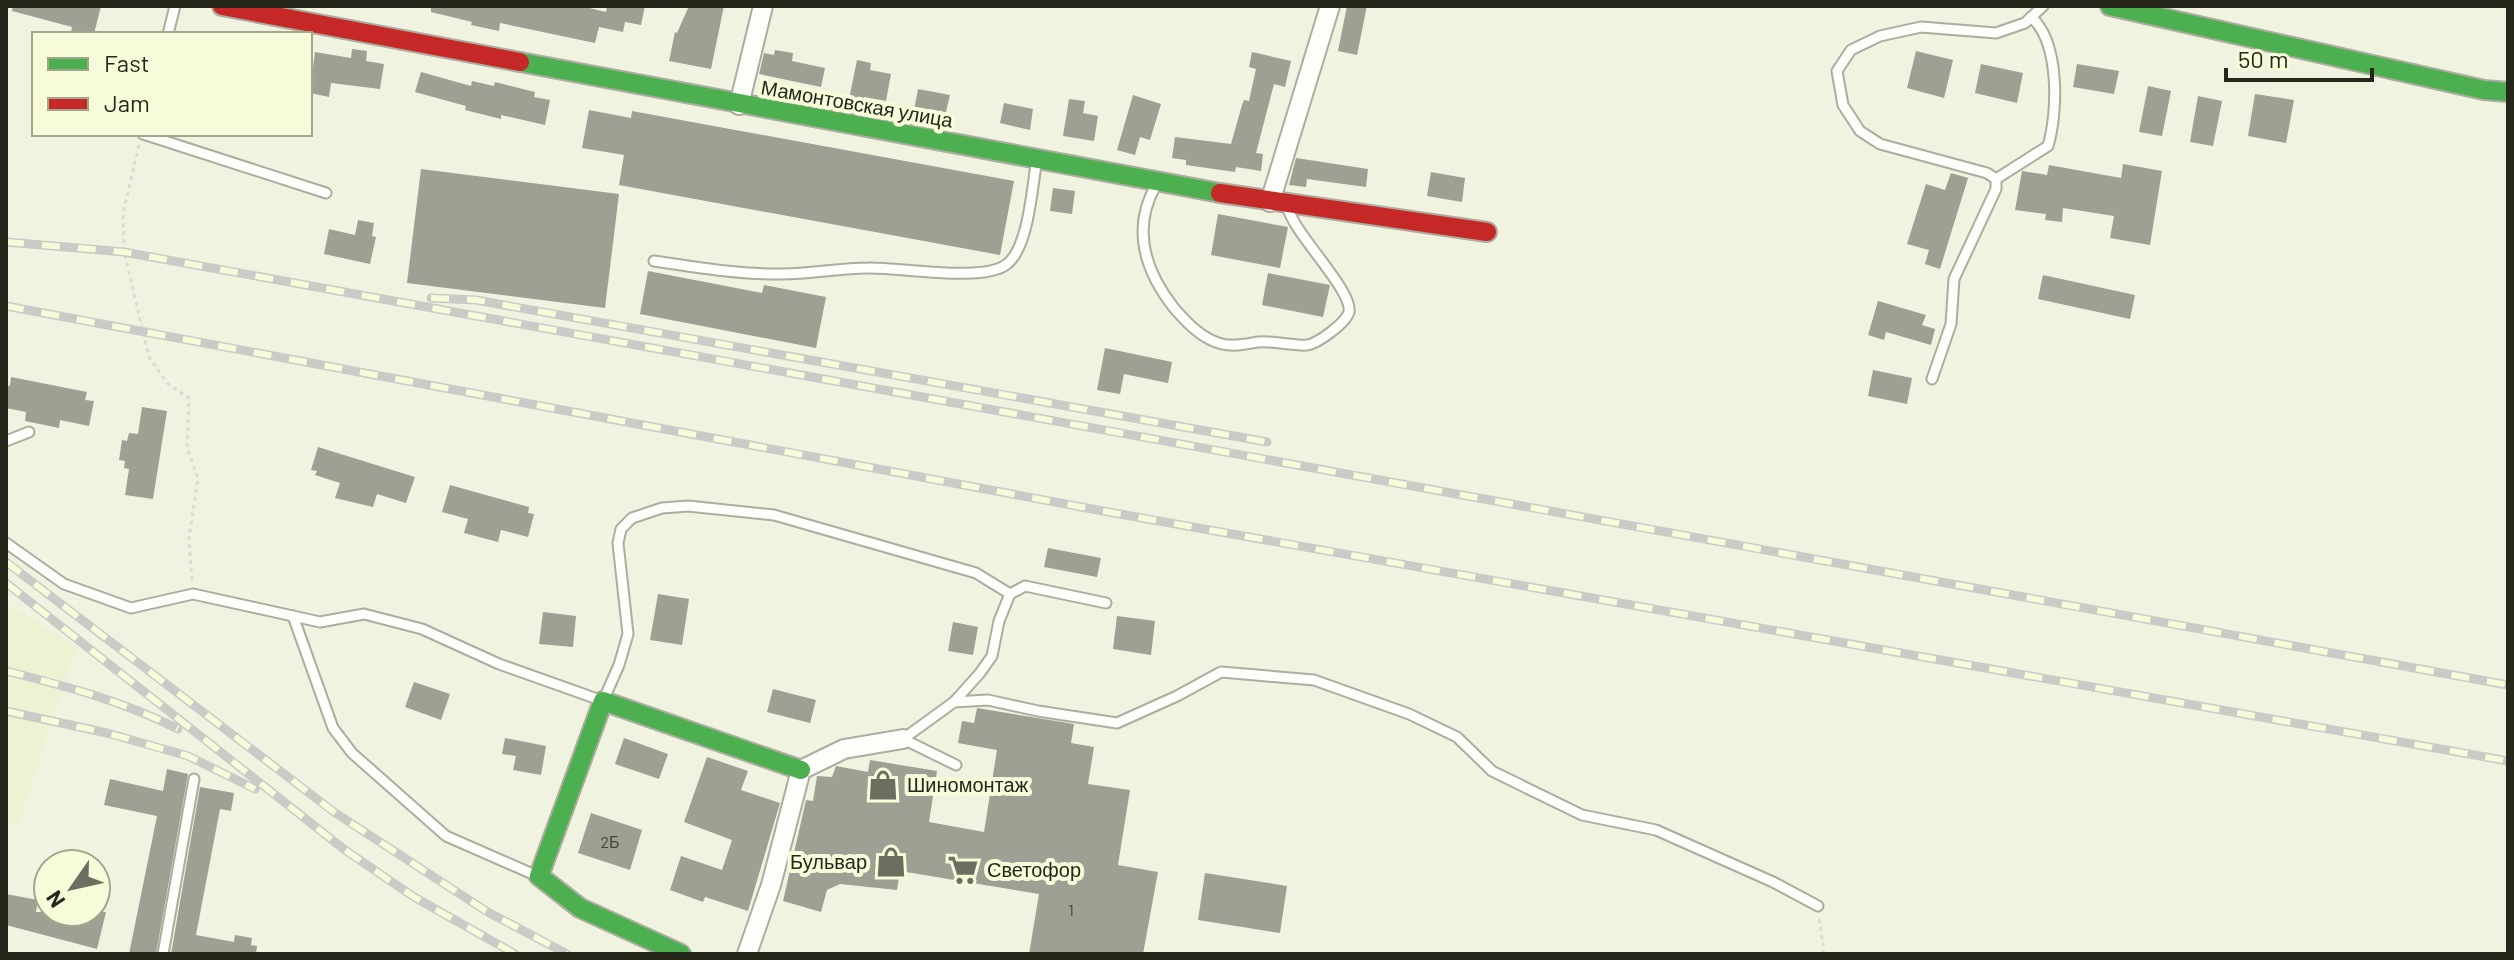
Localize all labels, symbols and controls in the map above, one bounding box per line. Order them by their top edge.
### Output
legend [32,32,312,136]
scale bar [2226,32,2372,82]
text: 50 m [2238,44,2289,73]
text: Fast [104,48,149,77]
street label: Мамонтовская улица [759,74,956,132]
text: Jam [104,88,150,117]
shop icon: Шиномонтаж [866,768,900,802]
place label: Шиномонтаж [907,772,1029,796]
house number: 2Б [600,832,620,851]
shop icon: Бульвар [874,845,908,879]
north arrow [32,848,112,928]
place label: Бульвар [790,849,867,873]
supermarket icon: Светофор [946,853,980,887]
place label: Светофор [987,857,1081,881]
text: N [40,886,69,913]
house number: 1 [1068,900,1074,919]

